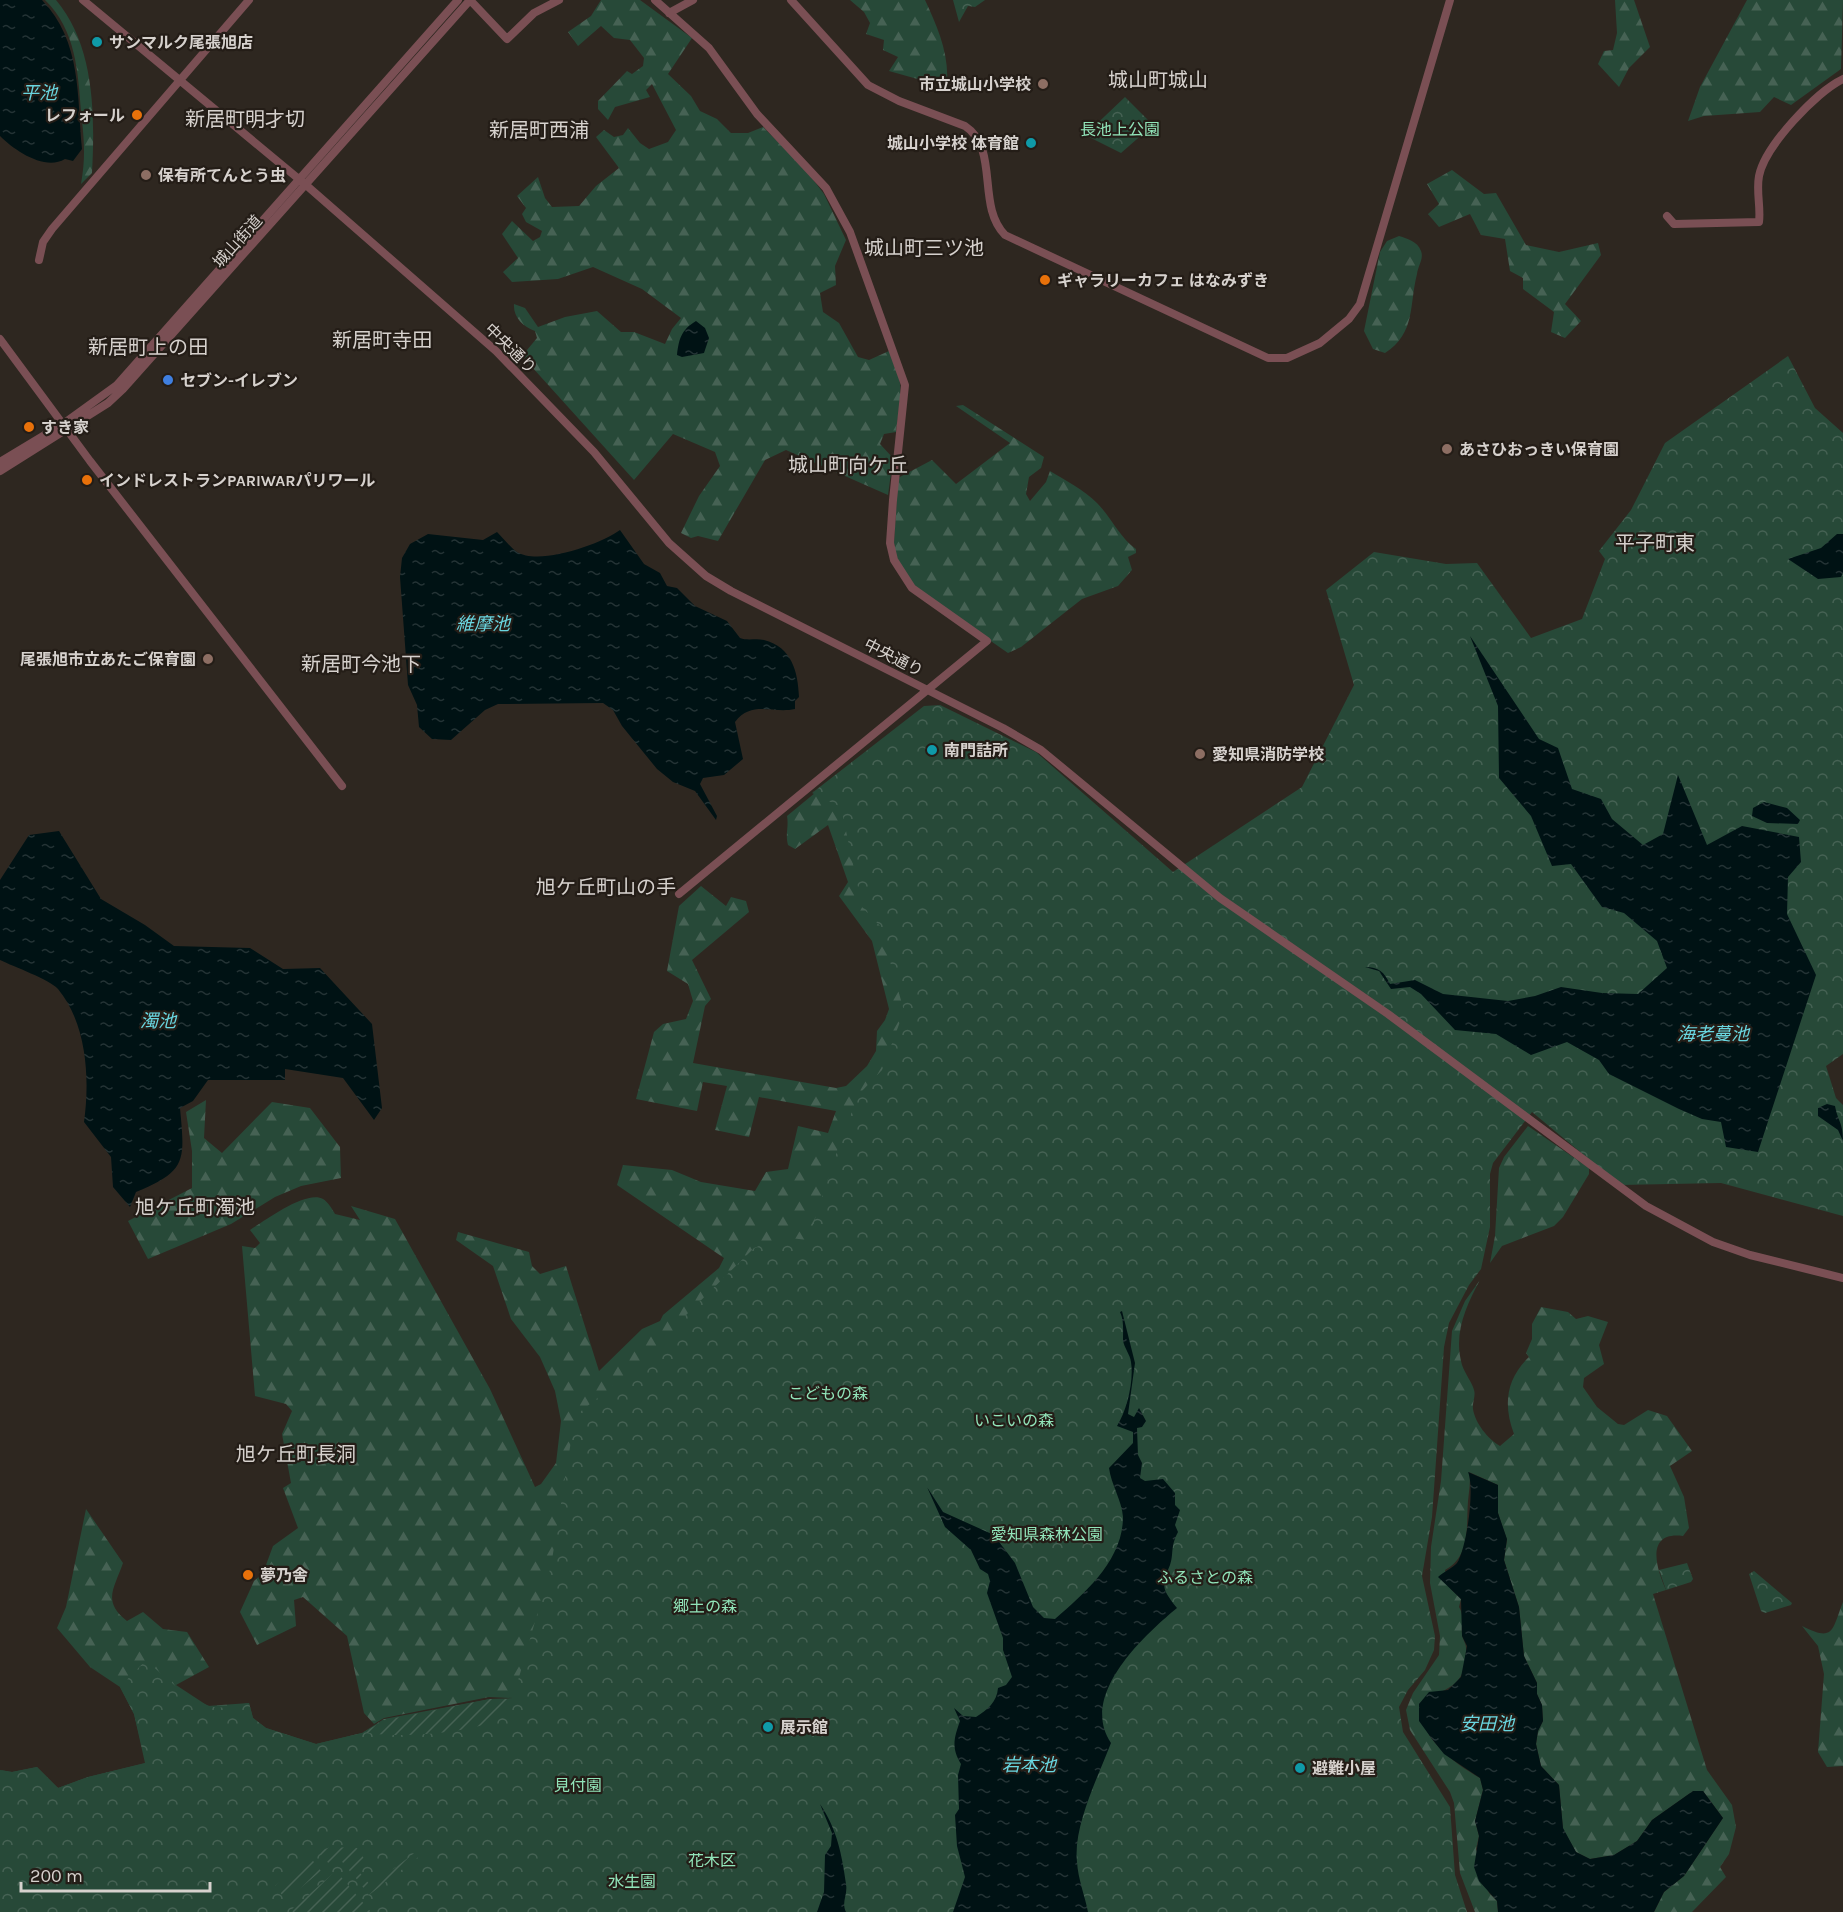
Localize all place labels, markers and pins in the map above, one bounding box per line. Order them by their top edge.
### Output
place label: サンマルク尾張旭店 [109,33,253,52]
marker: サンマルク尾張旭店 [90,35,104,49]
place label: 市立城山小学校 [919,75,1031,94]
marker: 市立城山小学校 [1036,77,1050,91]
place label: レフォール [45,106,125,125]
marker: レフォール [130,108,144,122]
place label: 城山小学校 体育館 [887,134,1019,153]
marker: 城山小学校 体育館 [1024,136,1038,150]
place label: 保有所てんとう虫 [158,166,286,185]
marker: 保有所てんとう虫 [139,168,153,182]
place label: ギャラリーカフェ はなみずき [1057,271,1269,290]
marker: ギャラリーカフェ はなみずき [1038,273,1052,287]
place label: セブン-イレブン [180,371,298,390]
marker: セブン-イレブン [161,373,175,387]
place label: すき家 [41,418,89,437]
marker: すき家 [22,420,36,434]
place label: あさひおっきい保育園 [1459,440,1619,459]
marker: あさひおっきい保育園 [1440,442,1454,456]
place label: インドレストランPARIWARパリワール [99,471,376,490]
marker: インドレストランPARIWARパリワール [80,473,94,487]
place label: 尾張旭市立あたご保育園 [20,650,196,669]
marker: 尾張旭市立あたご保育園 [201,652,215,666]
place label: 南門詰所 [944,741,1008,760]
marker: 南門詰所 [925,743,939,757]
place label: 愛知県消防学校 [1212,745,1324,764]
marker: 愛知県消防学校 [1193,747,1207,761]
place label: 夢乃舎 [260,1566,308,1585]
marker: 夢乃舎 [241,1568,255,1582]
place label: 展示館 [780,1718,828,1737]
marker: 展示館 [761,1720,775,1734]
place label: 避難小屋 [1312,1759,1376,1778]
marker: 避難小屋 [1293,1761,1307,1775]

